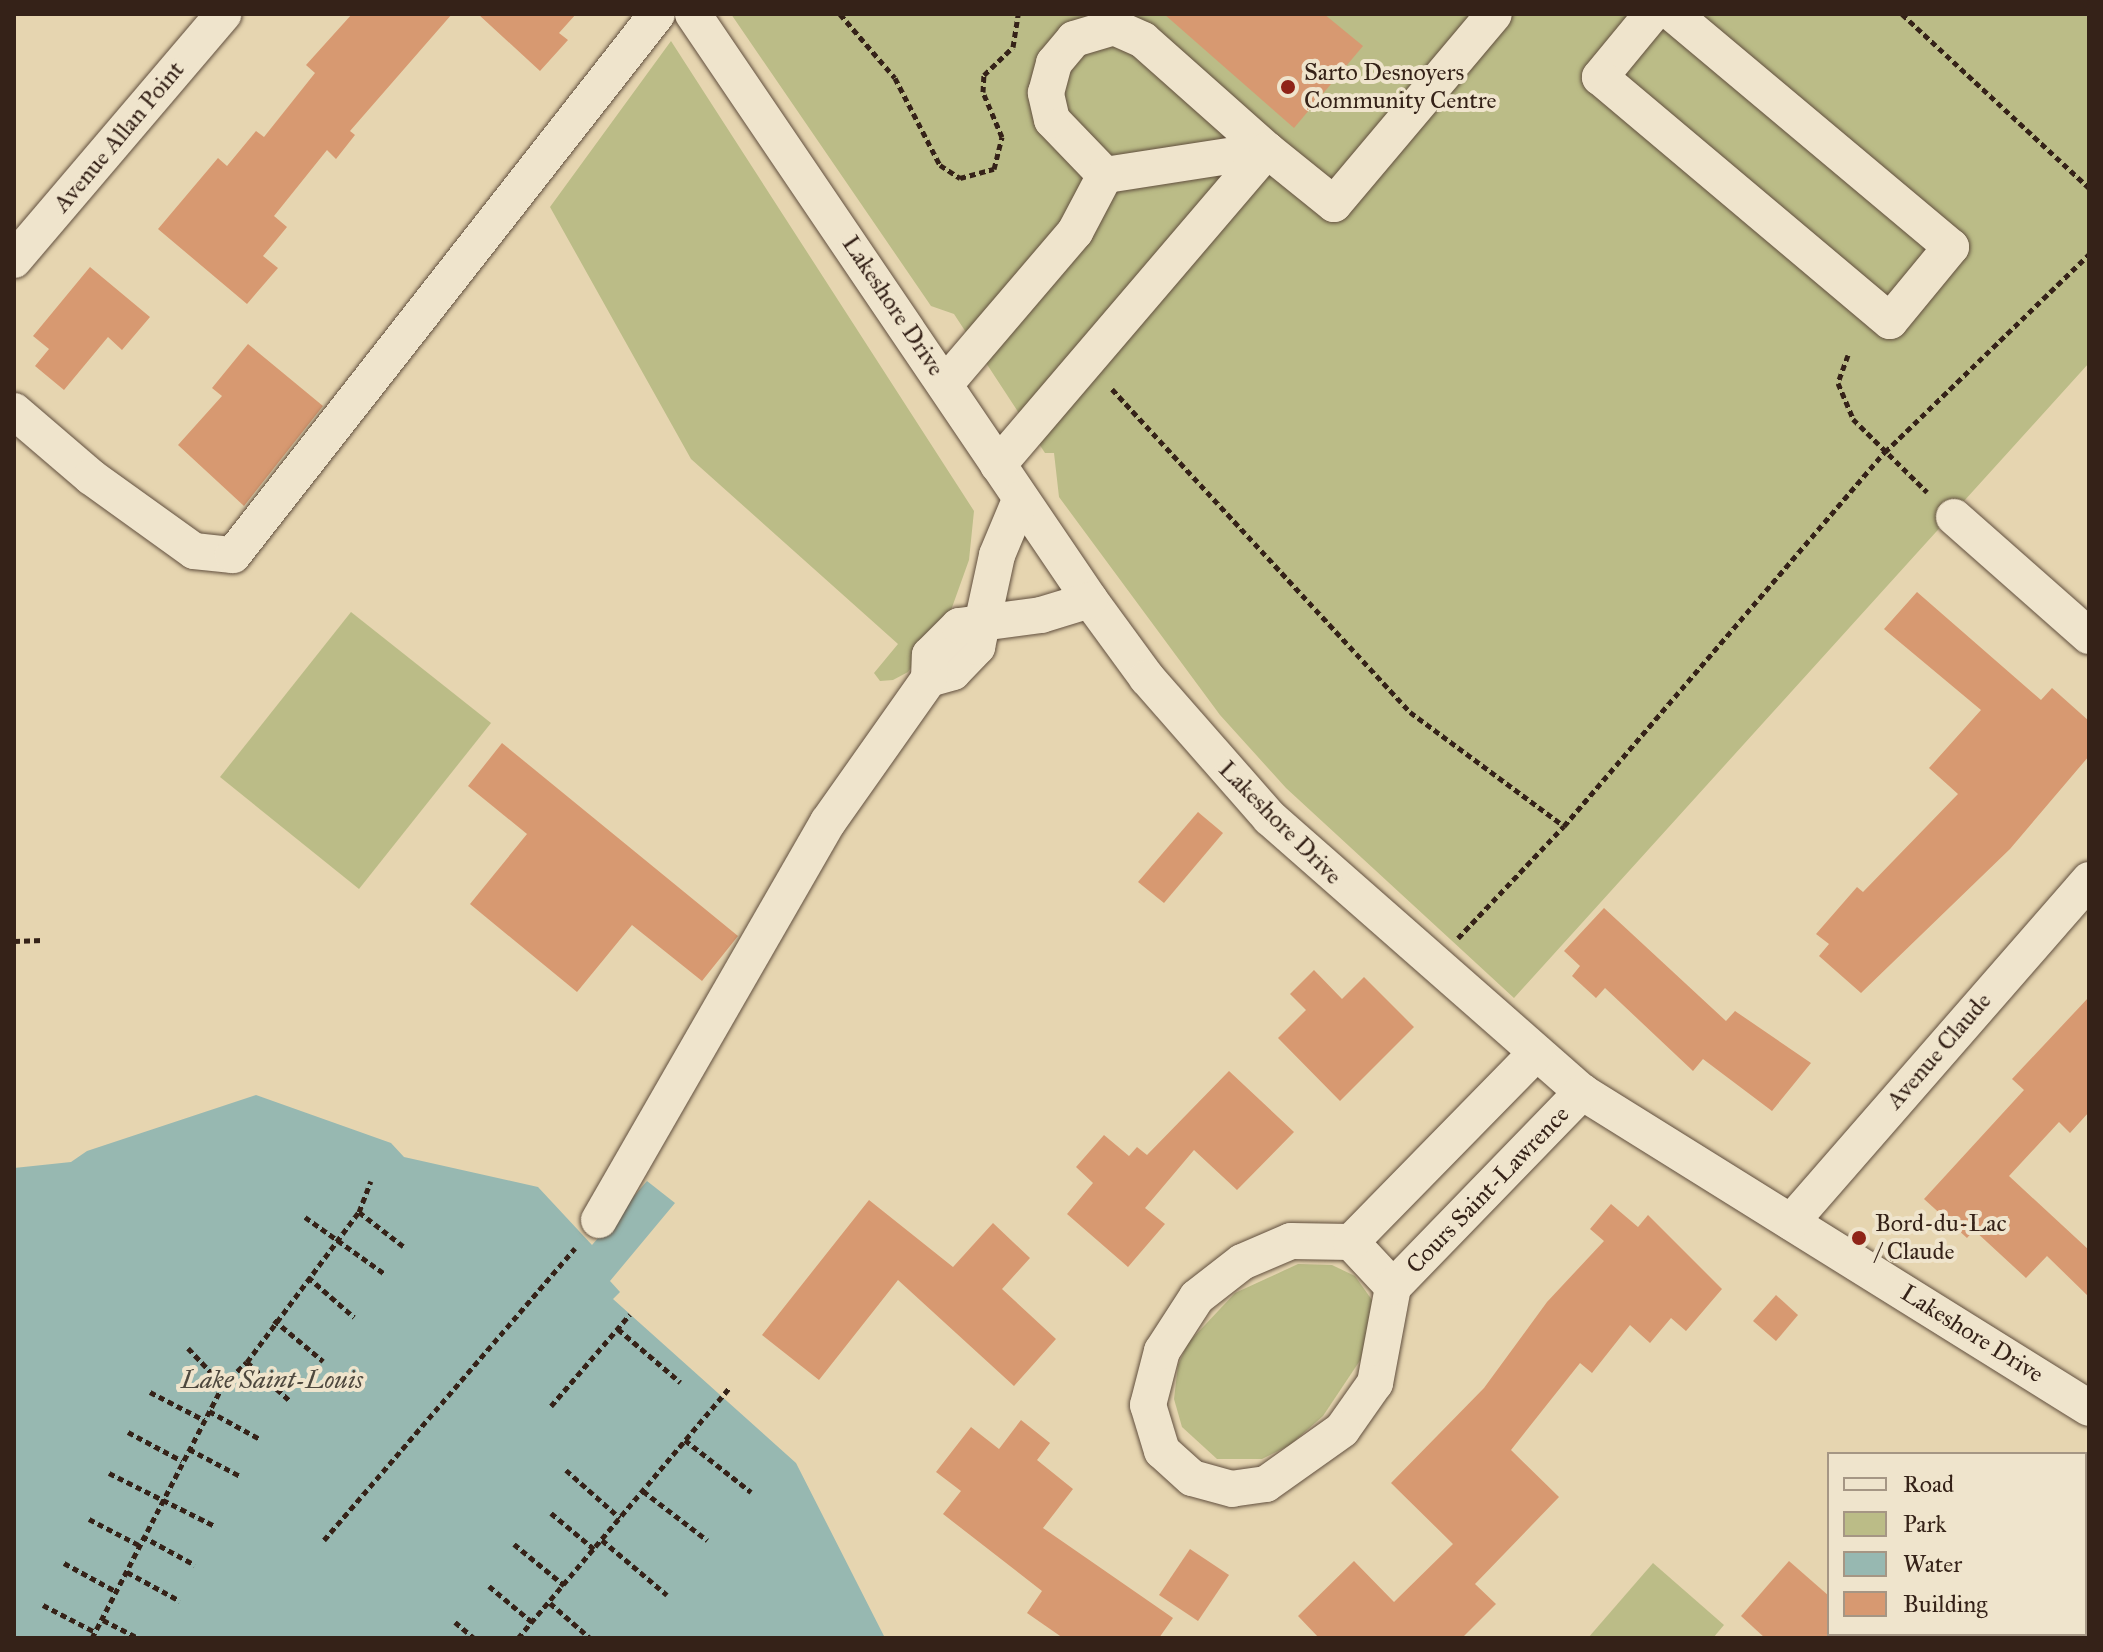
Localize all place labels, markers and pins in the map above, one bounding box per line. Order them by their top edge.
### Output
place label: Sarto Desnoyers Community Centre [1304,59,1496,115]
marker: Sarto Desnoyers Community Centre [1279,78,1297,96]
place label: Bord-du-Lac / Claude [1875,1210,2007,1266]
marker: Bord-du-Lac / Claude [1850,1229,1868,1247]

